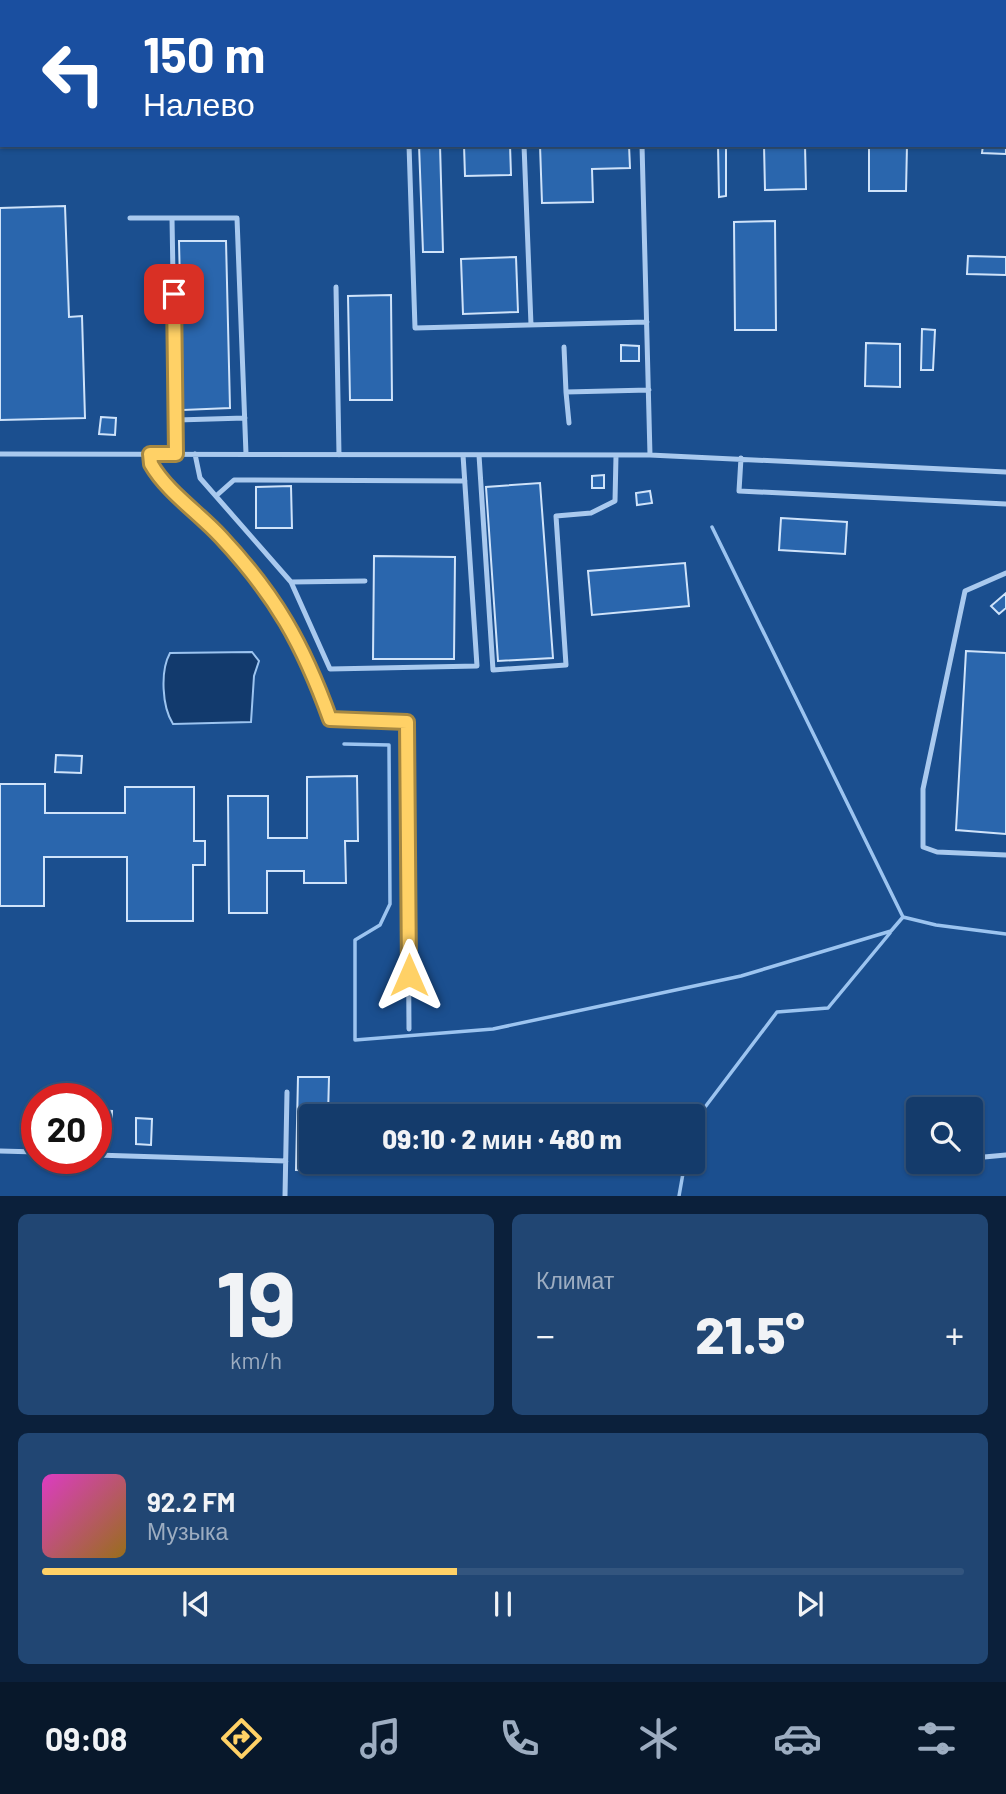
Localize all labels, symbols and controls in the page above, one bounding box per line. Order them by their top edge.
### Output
text: 150 m [143,24,265,83]
icon: left [28,28,119,119]
text: Налево [143,84,255,122]
pin [144,264,204,324]
icon: arrive [155,275,193,313]
position arrow [372,938,446,1012]
speed limit sign: 20 [21,1083,112,1174]
map controls [906,1097,983,1174]
button: search [906,1097,983,1174]
text: 09:10 · 2 мин · 480 m [382,1123,622,1154]
text: 19 [216,1246,296,1355]
text: Климат [536,1266,614,1294]
text: 21.5° [695,1302,805,1364]
text: − [536,1311,555,1357]
text: + [945,1311,964,1357]
text: km/h [230,1346,282,1374]
text: 92.2 FM [147,1486,235,1517]
text: Музыка [147,1517,228,1545]
icon: previous [177,1585,215,1623]
icon: pause [484,1585,522,1623]
icon: next [791,1585,829,1623]
icon: directions [217,1714,266,1763]
icon: music [356,1714,405,1763]
icon: phone [495,1714,544,1763]
icon: climate [634,1714,683,1763]
icon: car [773,1714,822,1763]
icon: filters [912,1714,961,1763]
text: 09:08 [45,1719,127,1757]

